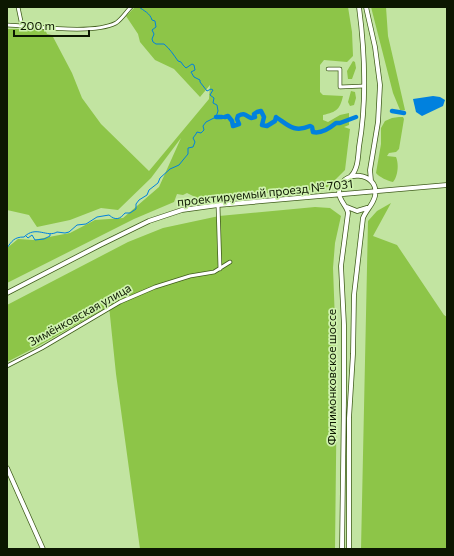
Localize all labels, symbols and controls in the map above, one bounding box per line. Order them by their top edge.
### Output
scale bar [14,12,89,38]
text: 200 m [20,18,55,32]
street label: проектируемый проезд № 7031 [176,176,354,208]
street label: Зимёнковская улица [26,280,133,348]
street label: Филимонковское шоссе [324,309,338,445]

